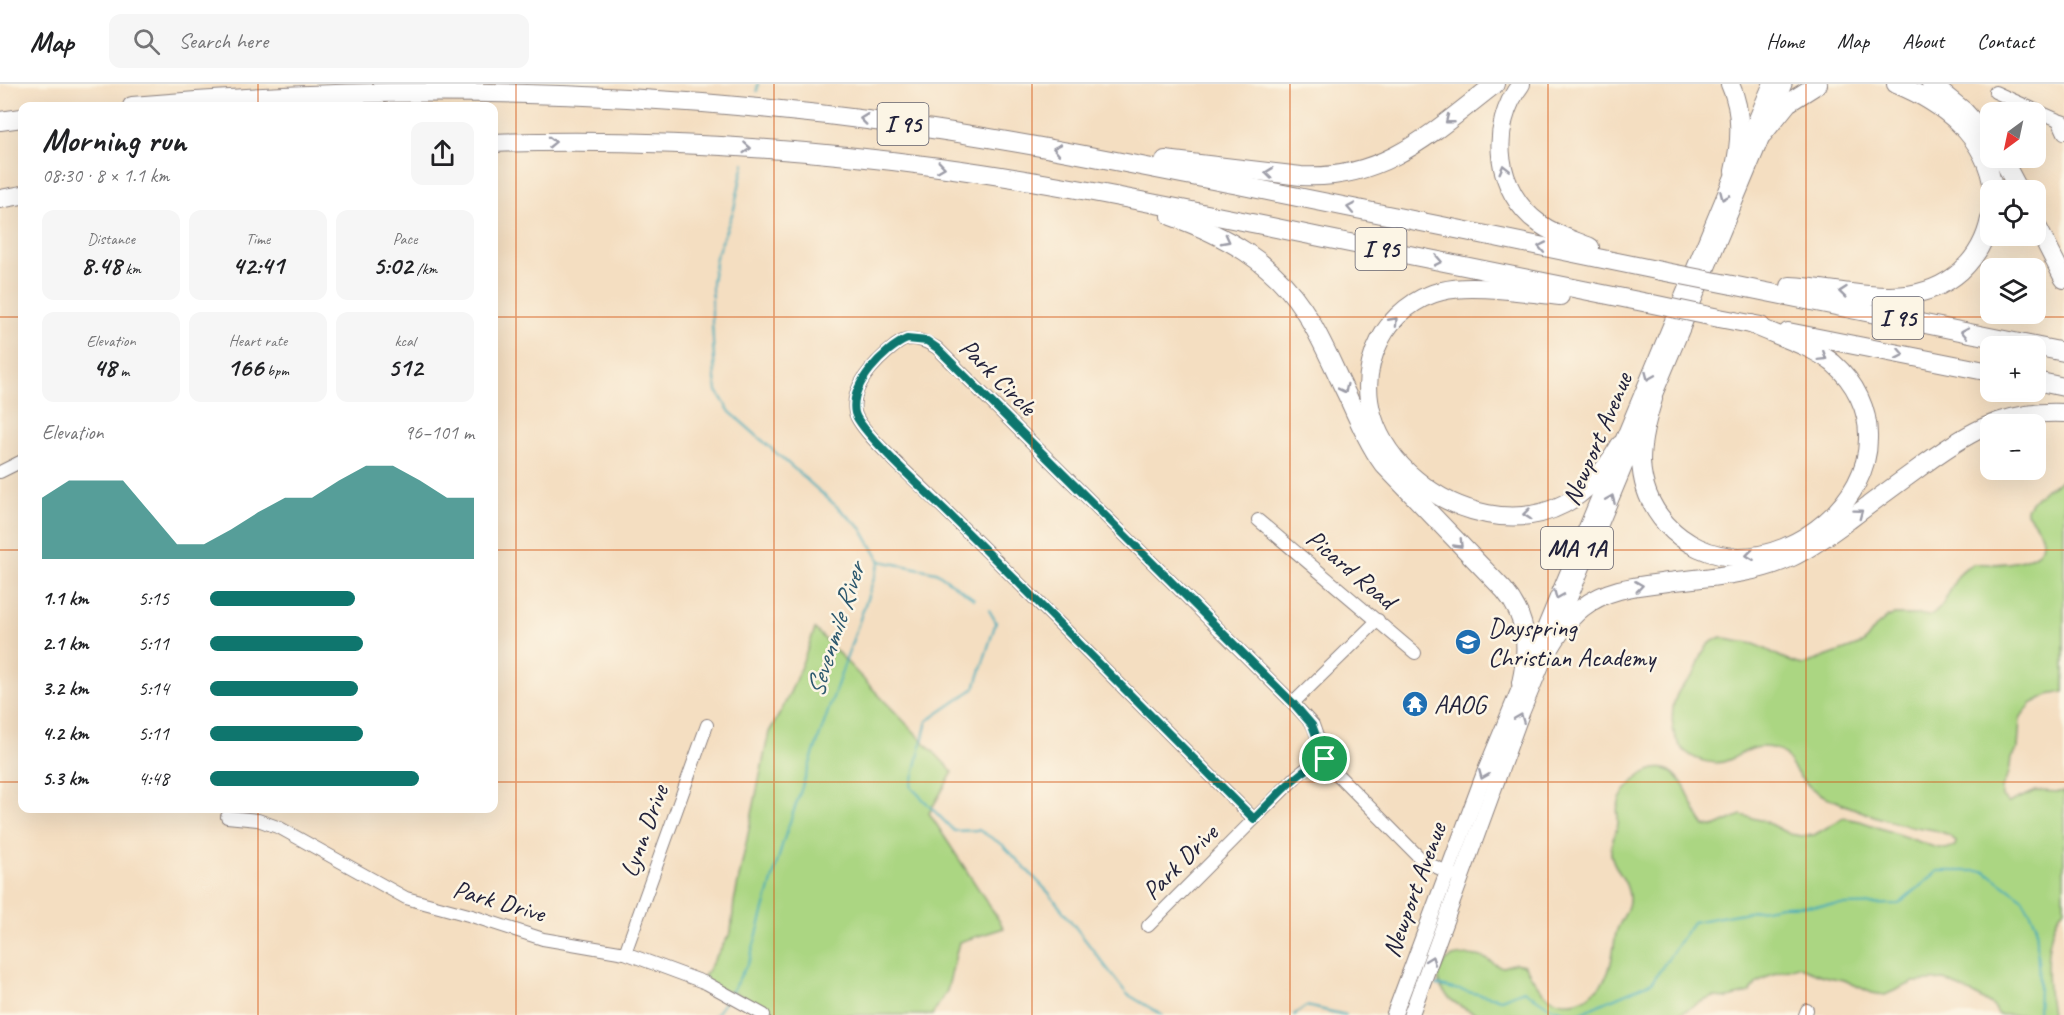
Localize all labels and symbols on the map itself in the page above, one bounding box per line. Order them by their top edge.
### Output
north arrow [1980,102,2046,168]
road number: I 95 [878,103,928,145]
one-way arrow [1444,112,1455,123]
one-way arrow [860,114,869,126]
one-way arrow [547,136,556,148]
one-way arrow [742,141,751,154]
one-way arrow [1052,143,1062,156]
one-way arrow [936,161,945,173]
one-way arrow [1498,165,1511,175]
one-way arrow [1264,167,1274,180]
one-way arrow [1719,190,1731,201]
one-way arrow [1346,202,1356,215]
road number: I 95 [1356,228,1406,270]
one-way arrow [1220,232,1231,244]
one-way arrow [1538,241,1548,254]
one-way arrow [1433,254,1443,267]
one-way arrow [1839,286,1848,298]
road number: I 95 [1872,297,1924,339]
one-way arrow [1387,317,1398,328]
one-way arrow [1961,326,1971,339]
street label: Park Circle [952,331,1045,424]
one-way arrow [1895,347,1905,360]
one-way arrow [1816,350,1827,361]
street label: Newport Avenue [1554,366,1640,510]
one-way arrow [1644,370,1656,381]
one-way arrow [1337,383,1348,394]
one-way arrow [1604,494,1616,505]
one-way arrow [1522,507,1531,520]
one-way arrow [1852,509,1863,520]
street label: Picard Road [1299,522,1406,619]
road number: MA 1A [1541,527,1613,569]
one-way arrow [1452,538,1463,548]
one-way arrow [1745,549,1754,561]
water label: Sevenmile River [797,555,874,701]
one-way arrow [1634,580,1643,592]
one-way arrow [1553,589,1565,600]
place label: Dayspring Christian Academy [1488,611,1657,674]
school or university icon: Dayspring Christian Academy [1453,627,1483,657]
place label: AAOG [1434,688,1489,721]
temple icon: AAOG [1400,689,1430,719]
one-way arrow [1513,713,1525,724]
pin [1299,733,1350,784]
one-way arrow [1478,769,1490,780]
street label: Lynn Drive [612,779,676,882]
street label: Park Drive [1135,816,1226,907]
street label: Newport Avenue [1374,817,1454,962]
street label: Park Drive [449,872,550,930]
one-way arrow [1424,955,1437,966]

